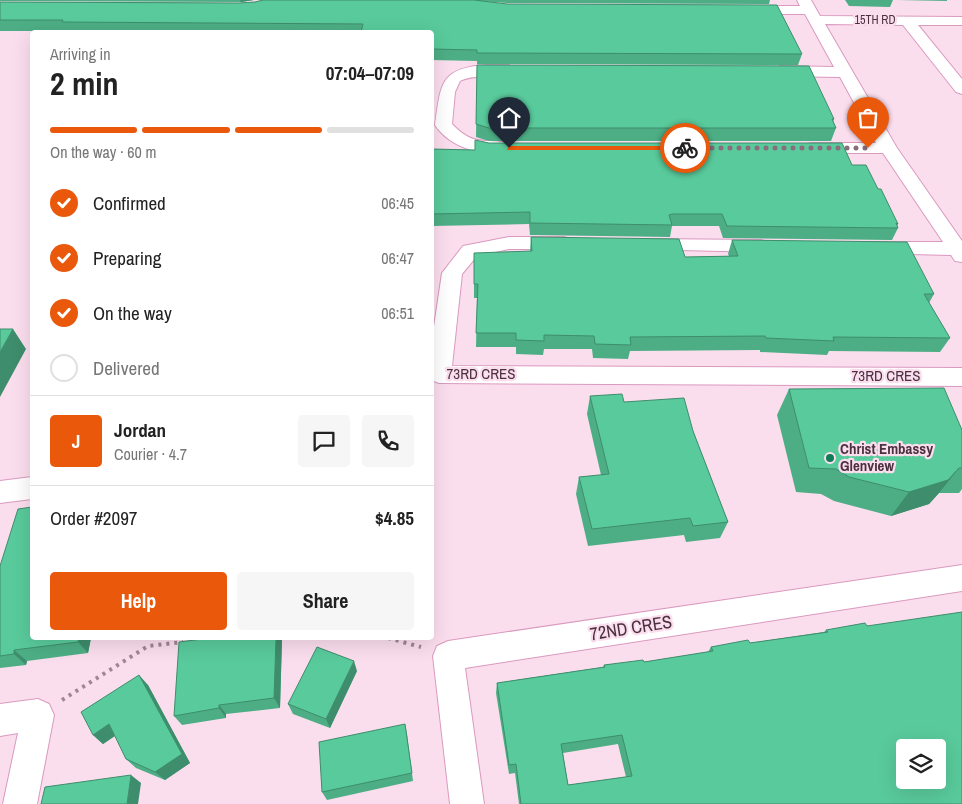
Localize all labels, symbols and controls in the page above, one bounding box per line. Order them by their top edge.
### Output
street label: 15TH RD [854,12,896,28]
text: Arriving in [50,43,111,65]
text: 07:04–07:09 [326,60,414,86]
text: 2 min [50,62,119,105]
pin [488,97,530,148]
pin [847,97,889,148]
icon: home [495,104,523,132]
icon: bag [854,104,882,132]
courier [660,123,710,173]
icon: bike [671,134,699,162]
text: On the way · 60 m [50,141,156,163]
icon: check [50,189,78,217]
text: Confirmed [93,190,166,216]
text: 06:45 [381,192,414,214]
icon: check [50,244,78,272]
text: Preparing [93,245,161,271]
text: 06:47 [381,247,414,269]
icon: check [50,299,78,327]
text: On the way [93,300,172,326]
text: 06:51 [381,302,414,324]
text: Delivered [93,355,160,381]
street label: 73RD CRES [446,363,516,384]
street label: 73RD CRES [851,365,921,386]
button: chat [298,415,350,467]
button: phone [362,415,414,467]
text: Jordan [114,417,166,443]
text: J [72,428,80,454]
place label: Christ Embassy Glenview [840,438,933,476]
text: Courier · 4.7 [114,443,187,465]
marker: Christ Embassy Glenview [824,452,836,464]
text: Order #2097 [50,505,137,531]
text: $4.85 [375,505,414,531]
button: Help [50,572,227,630]
button: Share [237,572,414,630]
street label: 72ND CRES [588,609,674,646]
map controls [896,739,946,789]
button: layers [896,739,946,789]

